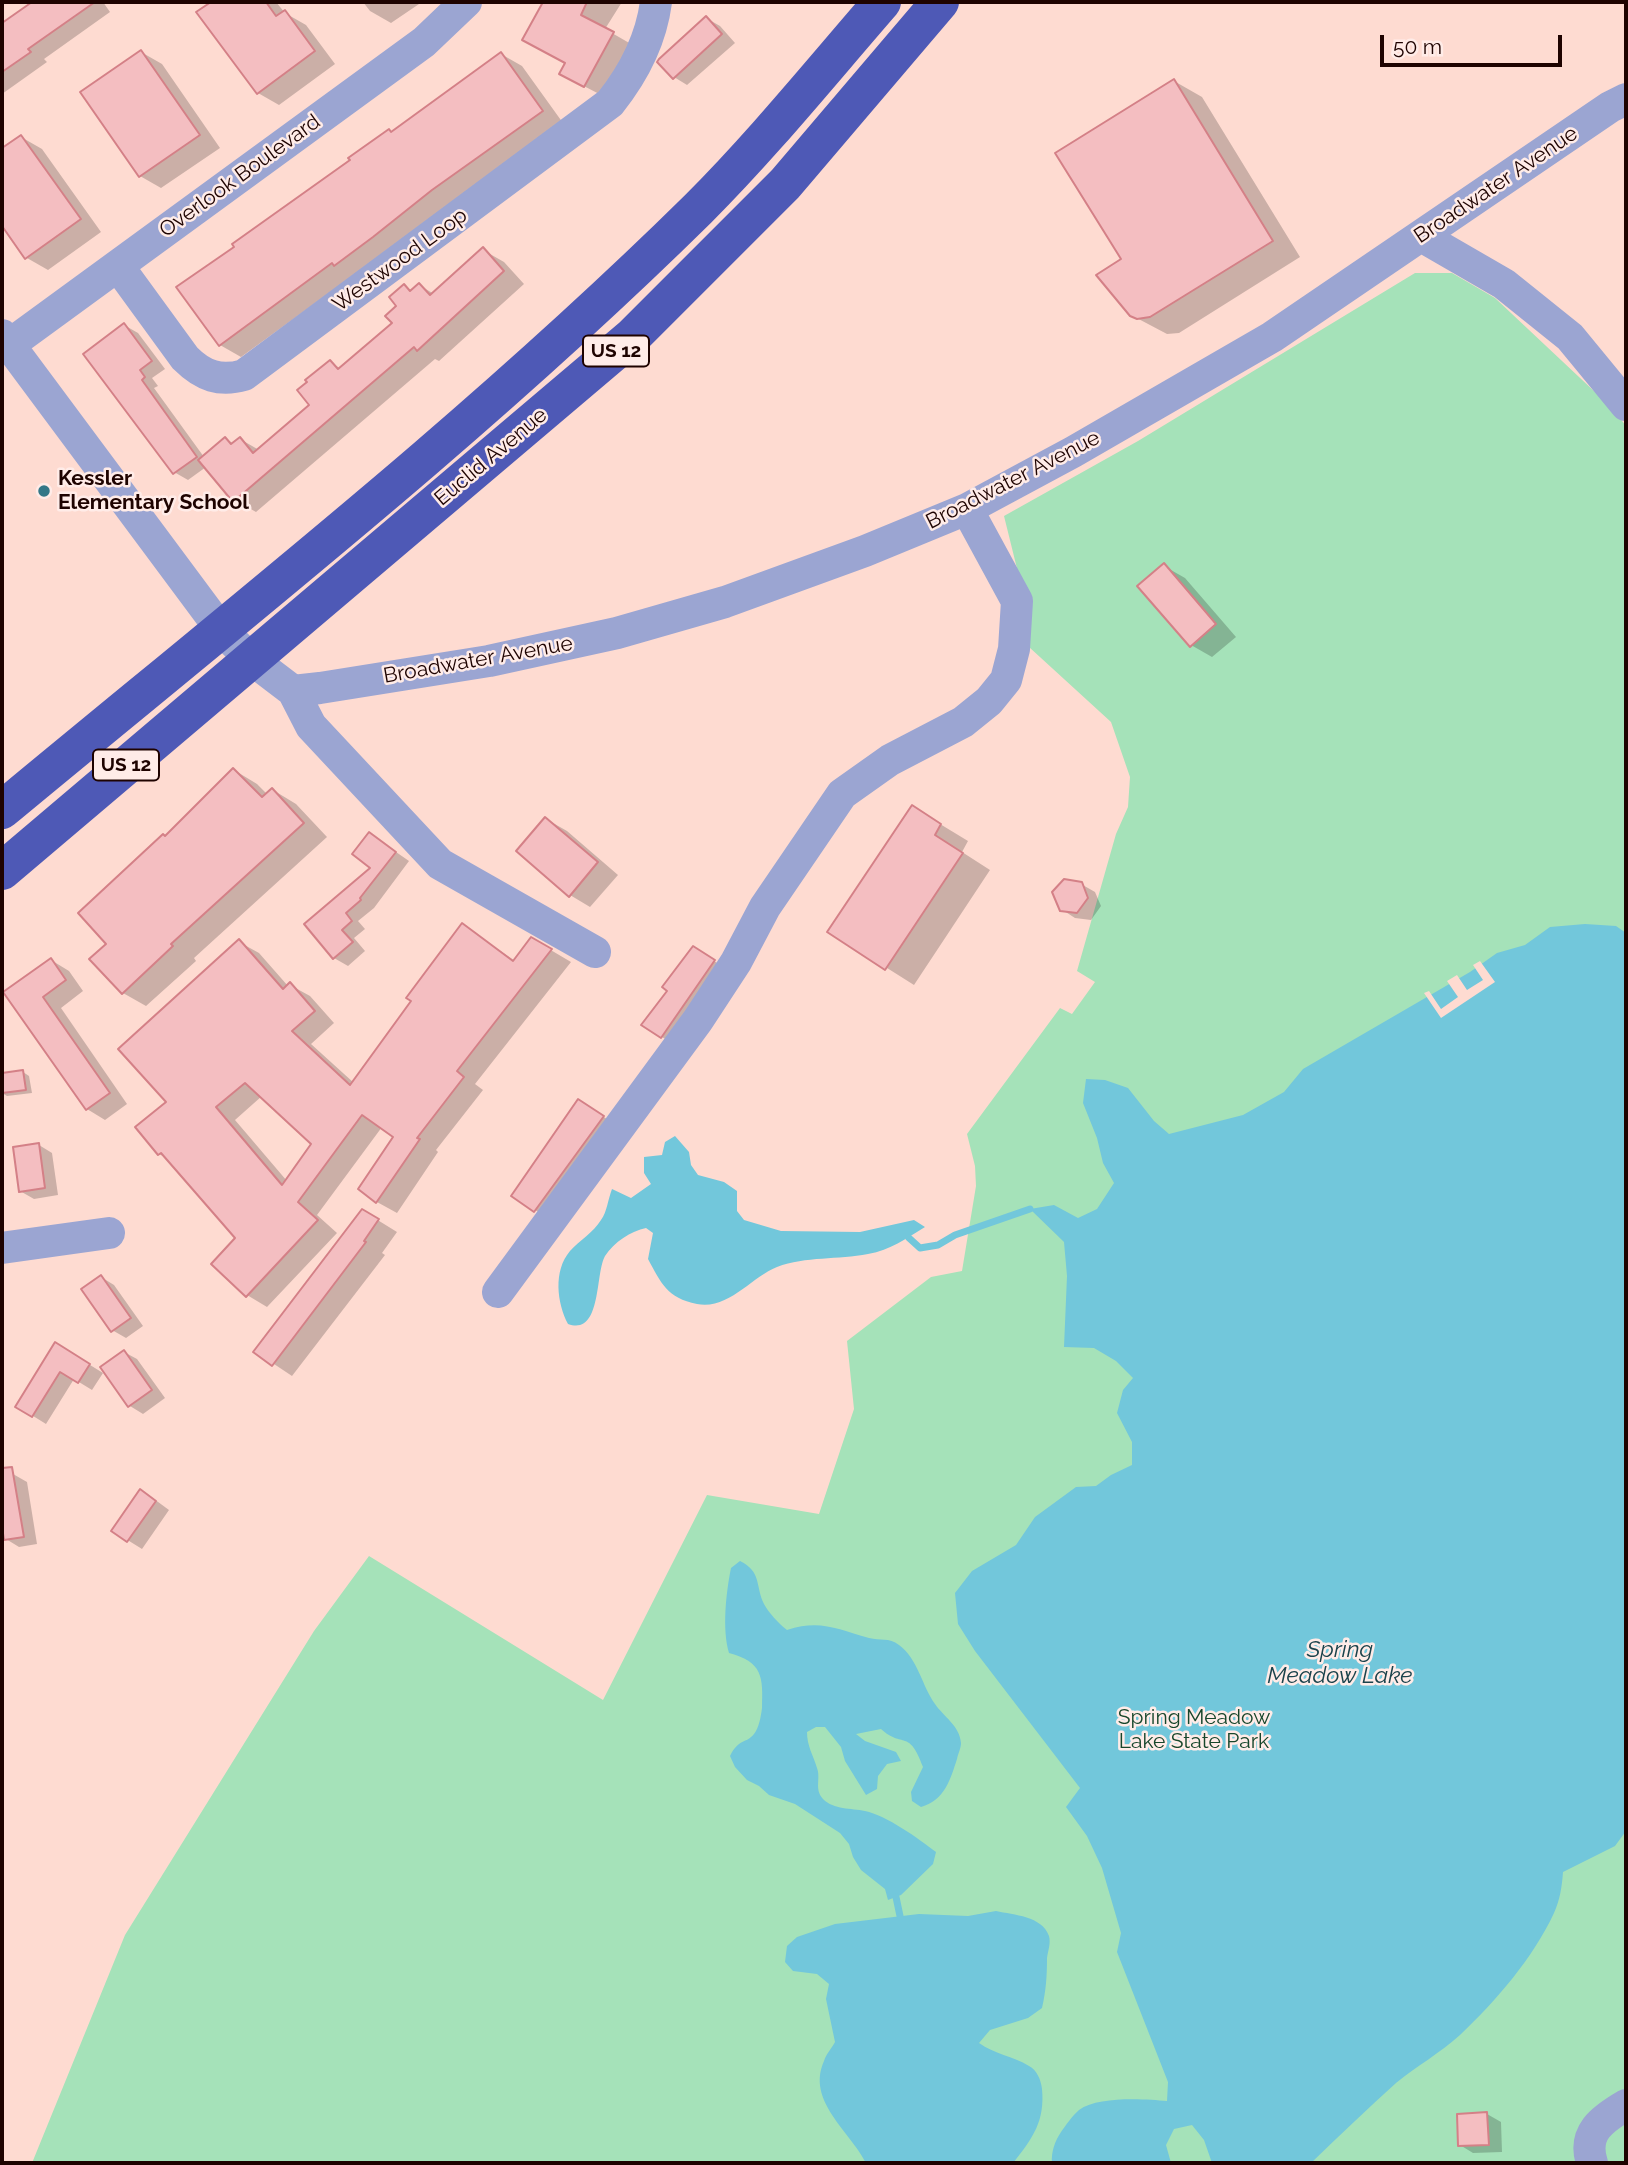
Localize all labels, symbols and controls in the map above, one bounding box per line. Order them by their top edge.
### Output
scale bar [1383,21,1565,65]
text: 50 m [1393,34,1442,59]
street label: Overlook Boulevard [155,109,325,243]
street label: Broadwater Avenue [1409,121,1583,249]
street label: Westwood Loop [328,203,472,317]
road number: US 12 [583,336,649,366]
street label: Euclid Avenue [430,403,552,511]
street label: Broadwater Avenue [922,425,1104,535]
place label: Kessler Elementary School [58,466,249,516]
marker: Kessler Elementary School [36,483,52,499]
street label: Broadwater Avenue [381,631,575,689]
road number: US 12 [93,750,159,780]
water label: Spring Meadow Lake [1267,1636,1413,1690]
park label: Spring Meadow Lake State Park [1118,1705,1270,1755]

